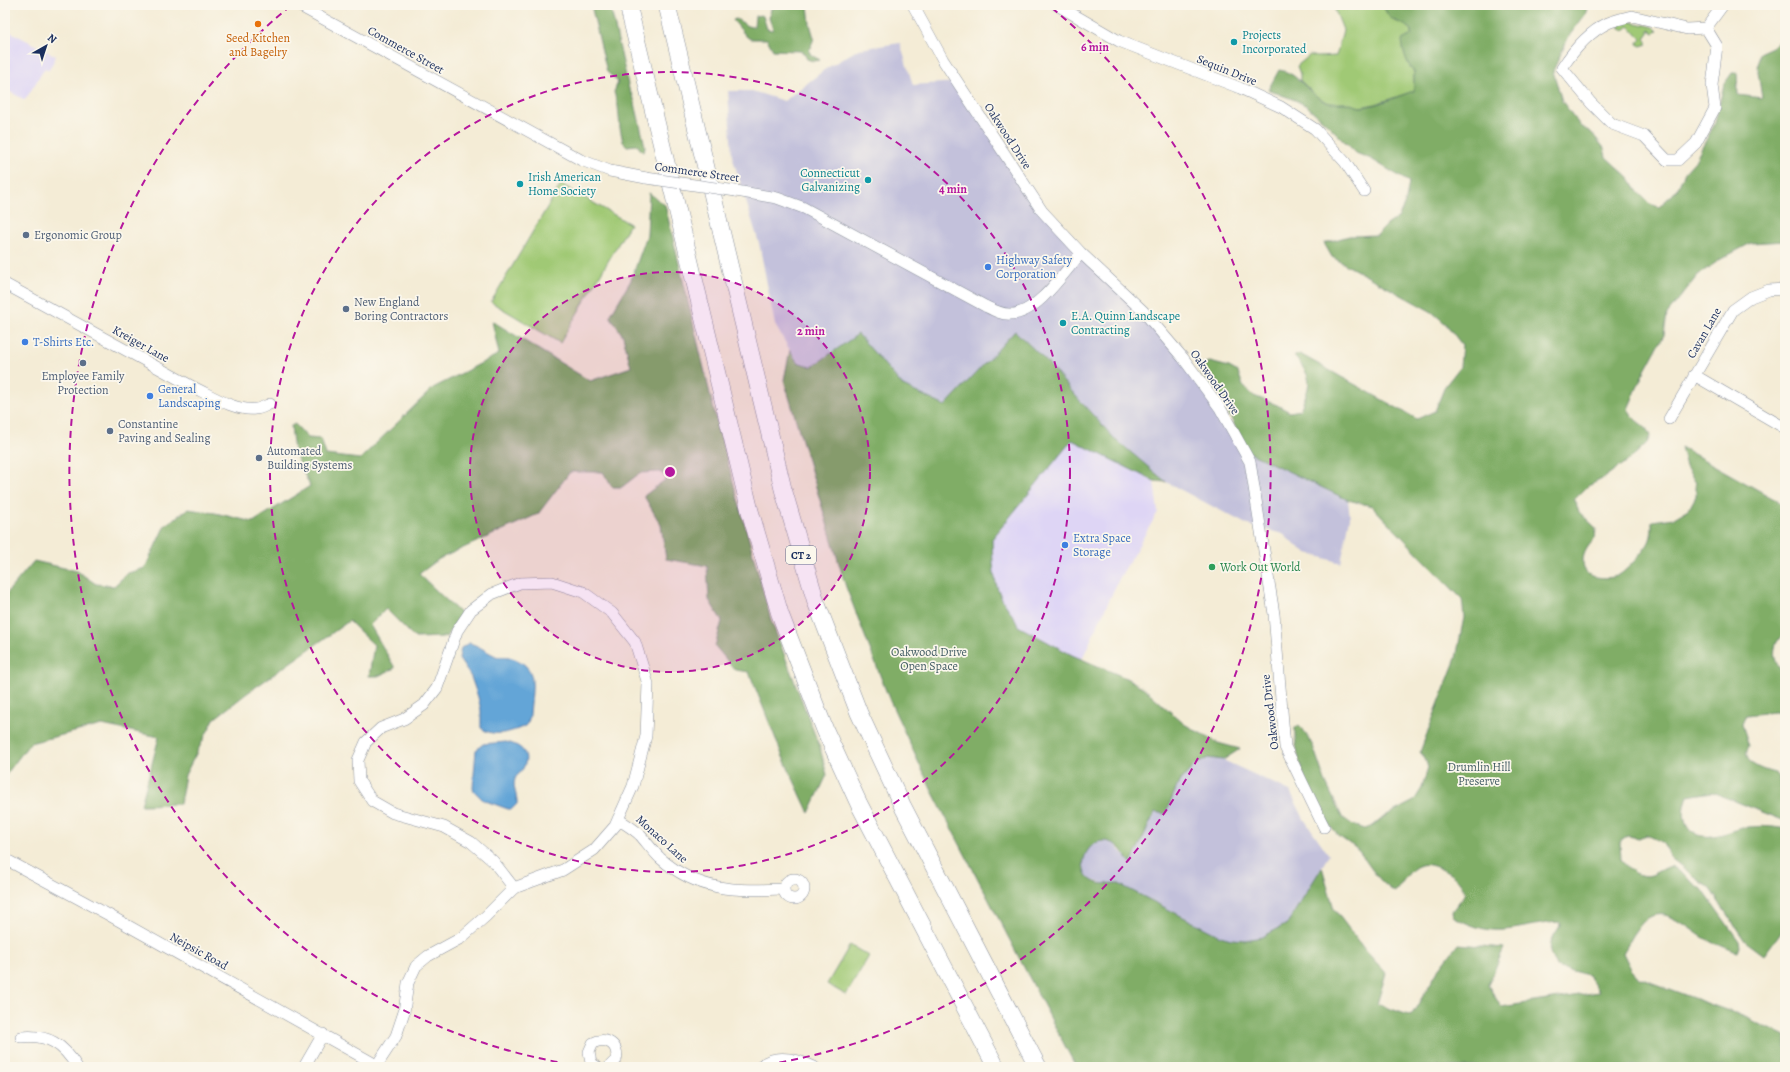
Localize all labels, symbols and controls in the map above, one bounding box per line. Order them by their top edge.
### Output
marker: Seed Kitchen and Bagelry [253,19,263,29]
street label: Commerce Street [365,22,447,78]
north arrow [26,26,66,66]
place label: Projects Incorporated [1242,27,1307,57]
text: N [44,30,60,47]
place label: Seed Kitchen and Bagelry [226,30,290,60]
marker: Projects Incorporated [1229,37,1239,47]
text: 6 min [1081,39,1109,55]
street label: Sequin Drive [1195,51,1259,89]
street label: Oakwood Drive [981,100,1035,172]
street label: Commerce Street [654,158,740,186]
place label: Connecticut Galvanizing [800,165,860,195]
place label: Irish American Home Society [528,169,601,199]
marker: Connecticut Galvanizing [863,175,873,185]
marker: Irish American Home Society [515,179,525,189]
text: 4 min [939,181,967,197]
place label: Ergonomic Group [34,227,122,243]
marker: Ergonomic Group [21,230,31,240]
place label: Highway Safety Corporation [996,252,1073,282]
marker: Highway Safety Corporation [983,262,993,272]
place label: New England Boring Contractors [354,294,448,324]
marker: New England Boring Contractors [341,304,351,314]
street label: Cavan Lane [1683,305,1725,361]
place label: E.A. Quinn Landscape Contracting [1071,308,1180,338]
marker: E.A. Quinn Landscape Contracting [1058,318,1068,328]
street label: Kreiger Lane [110,322,172,366]
text: 2 min [797,323,825,339]
place label: T-Shirts Etc. [33,334,95,350]
marker: T-Shirts Etc. [20,337,30,347]
street label: Oakwood Drive [1187,346,1243,418]
marker: Employee Family Protection [78,358,88,368]
place label: Employee Family Protection [42,368,125,398]
place label: General Landscaping [158,381,220,411]
marker: General Landscaping [145,391,155,401]
place label: Constantine Paving and Sealing [118,416,210,446]
marker: Constantine Paving and Sealing [105,426,115,436]
place label: Automated Building Systems [266,443,352,473]
marker: Automated Building Systems [254,453,264,463]
centre of rings [663,465,677,479]
place label: Extra Space Storage [1073,530,1131,560]
marker: Extra Space Storage [1060,540,1070,550]
road number: CT 2 [786,546,816,564]
place label: Work Out World [1219,559,1301,575]
marker: Work Out World [1207,562,1217,572]
park label: Oakwood Drive Open Space [891,644,967,674]
street label: Oakwood Drive [1257,673,1283,751]
park label: Drumlin Hill Preserve [1448,759,1511,789]
street label: Monaco Lane [633,811,691,867]
street label: Neipsic Road [167,928,231,974]

